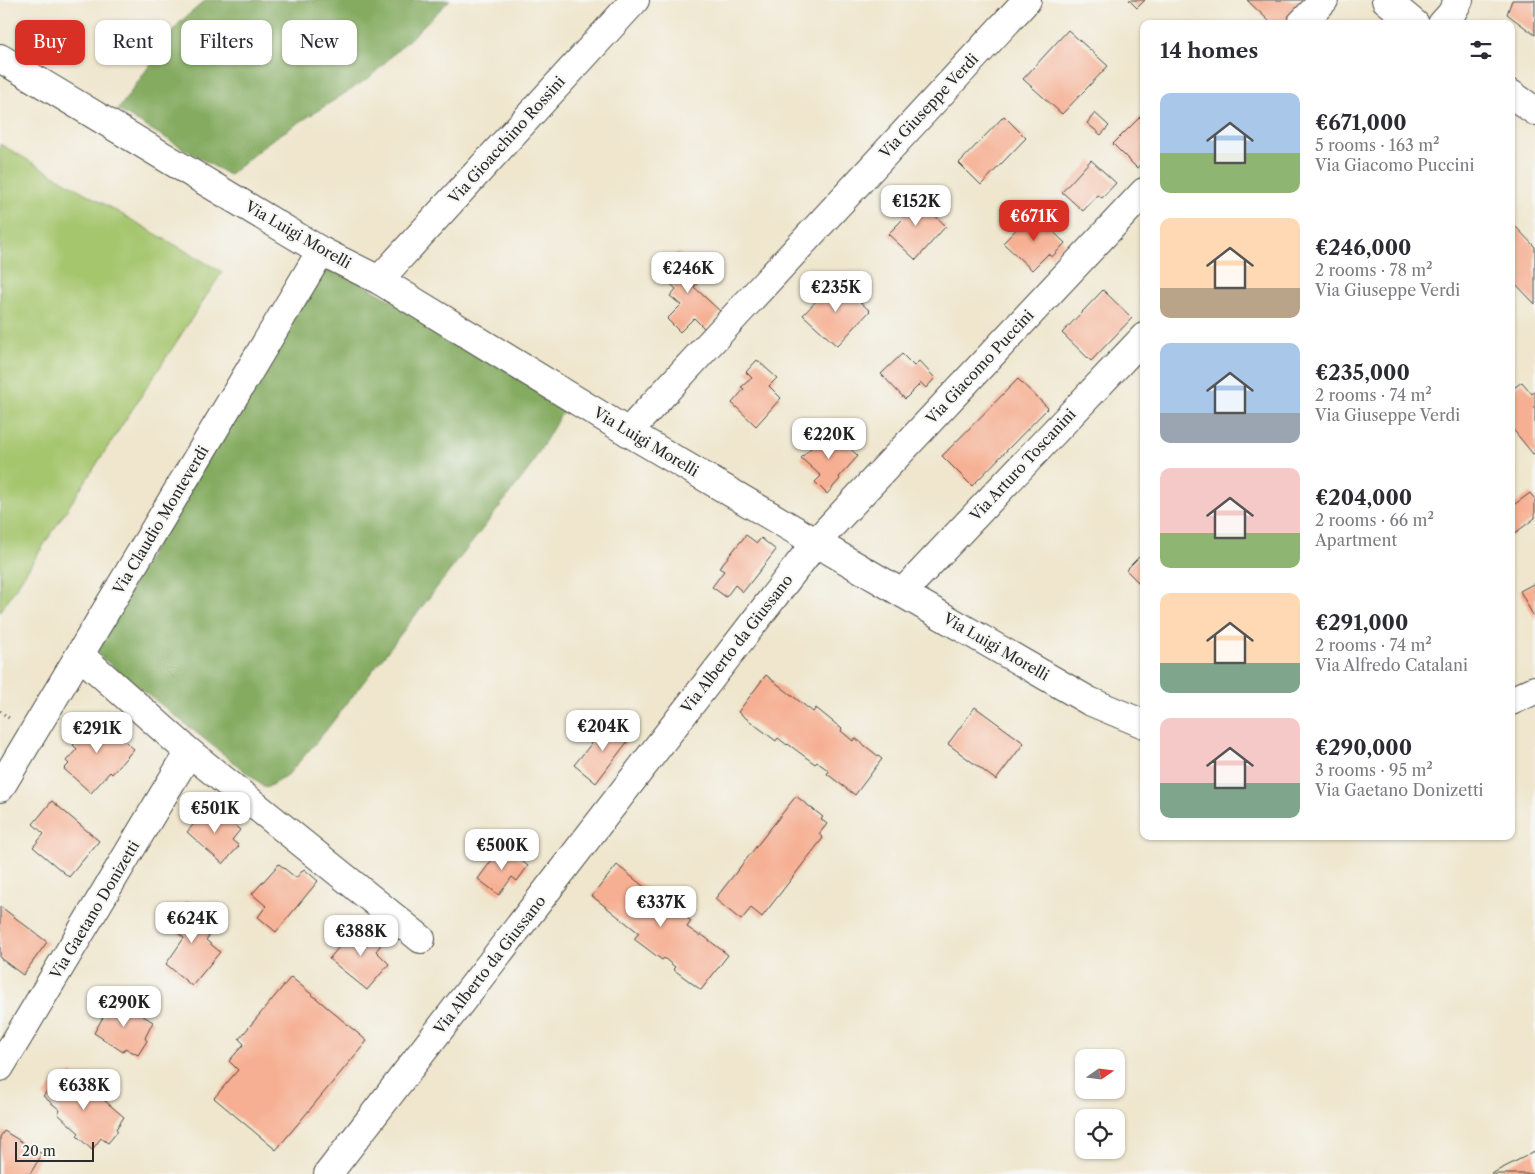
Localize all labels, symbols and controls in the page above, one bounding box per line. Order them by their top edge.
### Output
chip: Buy [15,20,85,65]
chip: Rent [95,20,171,65]
chip: Filters [181,20,272,65]
chip: New [282,20,357,65]
icon: filters [1467,36,1495,64]
text: 14 homes [1160,38,1258,63]
street label: Via Giuseppe Verdi [875,49,982,163]
street label: Via Gioacchino Rossini [444,72,569,208]
text: €671,000 [1315,110,1407,135]
icon: home [1200,113,1260,173]
text: 5 rooms · 163 m² [1315,135,1440,155]
text: Via Giacomo Puccini [1315,155,1474,175]
pin: €152K [881,184,951,227]
text: €152K [892,191,940,211]
street label: Via Luigi Morelli [241,196,355,273]
pin: €671K [999,200,1069,242]
text: €671K [1010,206,1058,226]
text: €246,000 [1315,235,1411,260]
icon: home [1200,238,1260,298]
pin: €246K [653,252,723,294]
text: €246K [662,258,714,278]
text: 2 rooms · 78 m² [1315,260,1433,280]
pin: €235K [801,270,871,313]
text: €235K [811,277,861,297]
text: Via Giuseppe Verdi [1315,280,1460,300]
street label: Via Giacomo Puccini [921,305,1038,428]
text: €235,000 [1315,360,1410,385]
icon: home [1200,363,1260,423]
text: 2 rooms · 74 m² [1315,385,1432,405]
street label: Via Luigi Morelli [589,402,703,481]
street label: Via Arturo Toscanini [965,404,1080,525]
text: Via Giuseppe Verdi [1315,405,1460,425]
pin: €220K [794,418,864,460]
text: €220K [803,424,855,444]
street label: Via Claudio Monteverdi [108,442,213,598]
text: €204,000 [1315,485,1412,510]
icon: home [1200,488,1260,548]
text: 2 rooms · 66 m² [1315,510,1434,530]
text: Apartment [1315,530,1397,550]
street label: Via Alberto da Giussano [676,571,797,718]
street label: Via Luigi Morelli [939,608,1053,685]
text: €291,000 [1315,610,1408,635]
icon: home [1200,613,1260,673]
text: 2 rooms · 74 m² [1315,635,1432,655]
text: Via Alfredo Catalani [1315,655,1468,675]
pin: €204K [568,710,638,752]
pin: €291K [62,712,132,754]
text: €204K [577,716,629,736]
text: €291K [72,718,122,738]
text: €290,000 [1315,735,1412,760]
icon: home [1200,738,1260,798]
text: 3 rooms · 95 m² [1315,760,1433,780]
text: Via Gaetano Donizetti [1315,780,1483,800]
pin: €501K [180,792,250,834]
text: €501K [190,798,240,818]
pin: €500K [467,828,537,871]
text: €500K [476,835,528,855]
street label: Via Gaetano Donizetti [45,837,144,983]
pin: €337K [626,886,696,928]
street label: Via Alberto da Giussano [429,892,550,1039]
text: €337K [636,892,686,912]
pin: €624K [157,902,227,944]
text: €624K [166,908,218,928]
pin: €388K [326,914,396,957]
text: €388K [335,921,387,941]
pin: €290K [89,986,159,1028]
text: €290K [98,992,150,1012]
north arrow [1075,1049,1125,1099]
map controls [1075,1049,1125,1159]
pin: €638K [49,1068,119,1111]
text: €638K [58,1075,110,1095]
button: locate [1075,1109,1125,1159]
scale bar [15,1139,94,1162]
text: 20 m [22,1142,56,1160]

